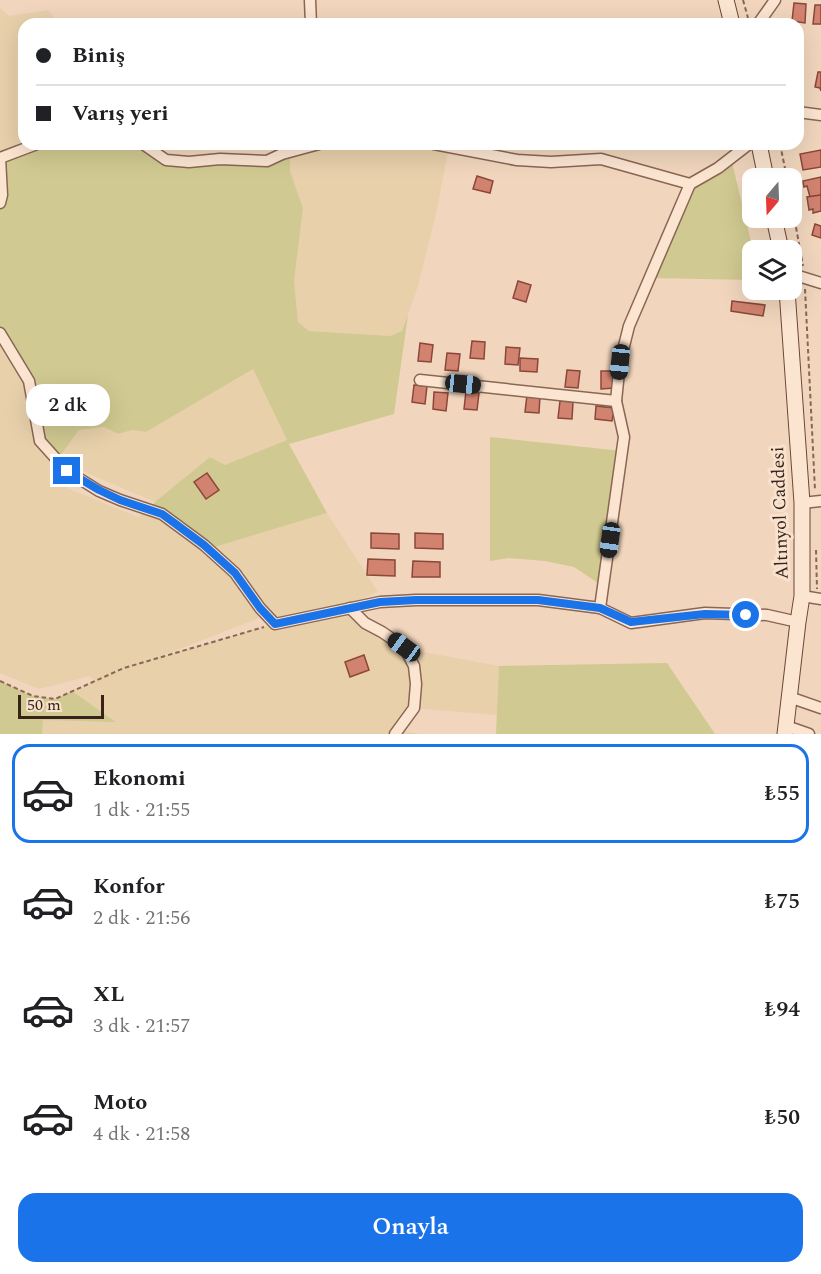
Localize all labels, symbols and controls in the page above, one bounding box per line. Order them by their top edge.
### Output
text: Biniş [72,39,125,72]
text: Varış yeri [72,97,169,130]
north arrow [742,168,802,228]
map controls [742,168,802,300]
button: layers [742,240,802,300]
car [609,343,631,381]
car [444,373,482,395]
callout: 2 dk [25,384,109,426]
text: 2 dk [49,390,87,420]
street label: Altınyol Caddesi [764,446,796,580]
route end [53,457,80,484]
car [599,521,621,559]
route start [732,601,759,628]
car [384,629,424,665]
scale bar [18,692,104,720]
text: 50 m [27,693,61,717]
text: Ekonomi [93,762,186,795]
icon: car [21,767,75,821]
text: ₺55 [765,777,800,810]
text: 1 dk · 21:55 [93,795,190,825]
text: Konfor [93,870,165,903]
icon: car [21,875,75,929]
text: ₺75 [765,885,800,918]
text: 2 dk · 21:56 [93,903,190,933]
text: XL [93,978,124,1011]
icon: car [21,983,75,1037]
text: ₺94 [765,993,800,1026]
text: 3 dk · 21:57 [93,1011,190,1041]
text: Moto [93,1086,147,1119]
icon: car [21,1091,75,1145]
text: ₺50 [765,1101,800,1134]
text: 4 dk · 21:58 [93,1119,190,1149]
button: Onayla [18,1193,803,1262]

